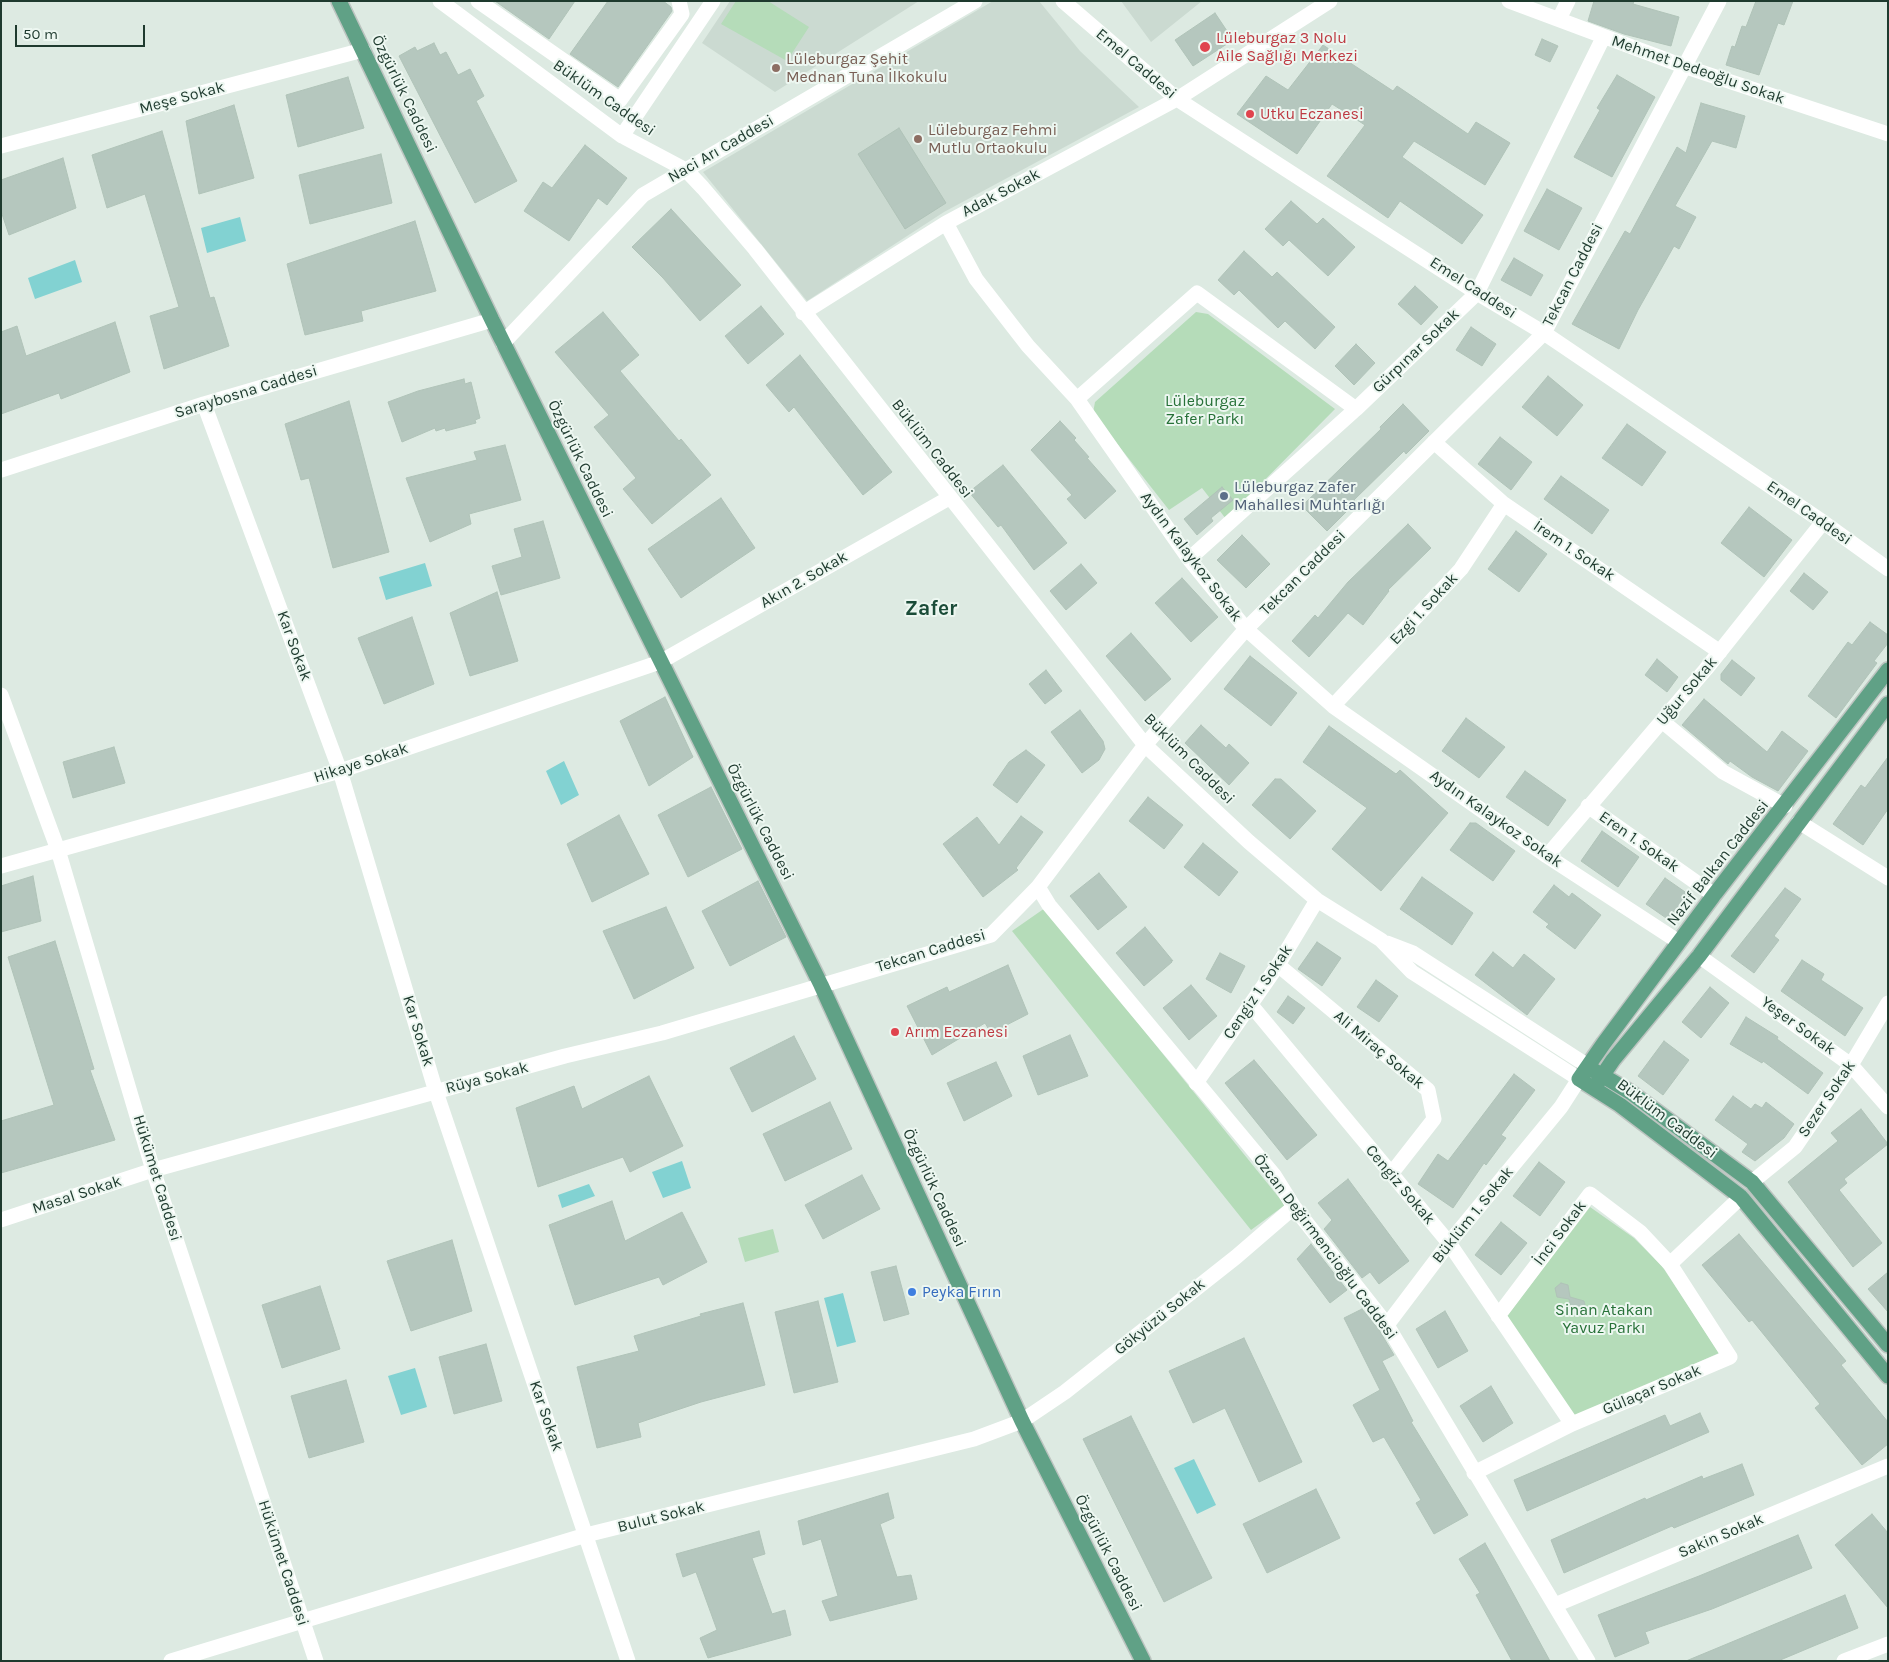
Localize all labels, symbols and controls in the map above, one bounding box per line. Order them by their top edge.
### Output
scale bar [18,15,148,47]
text: 50 m [23,25,58,43]
street label: Emel Caddesi [1092,25,1180,103]
place label: Lüleburgaz 3 Nolu Aile Sağlığı Merkezi [1216,28,1358,66]
street label: Mehmet Dedeoğlu Sokak [1609,31,1787,109]
street label: Özgürlük Caddesi [367,32,441,156]
marker: Lüleburgaz 3 Nolu Aile Sağlığı Merkezi [1198,40,1212,54]
place label: Lüleburgaz Şehit Mednan Tuna İlkokulu [786,49,948,87]
street label: Büklüm Caddesi [549,56,659,140]
marker: Lüleburgaz Şehit Mednan Tuna İlkokulu [770,62,782,74]
street label: Meşe Sokak [137,77,227,119]
place label: Utku Eczanesi [1260,104,1364,124]
marker: Utku Eczanesi [1244,108,1256,120]
street label: Naci Arı Caddesi [665,111,777,187]
place label: Lüleburgaz Fehmi Mutlu Ortaokulu [928,120,1057,158]
marker: Lüleburgaz Fehmi Mutlu Ortaokulu [912,133,924,145]
street label: Adak Sokak [959,164,1043,222]
street label: Tekcan Caddesi [1539,220,1607,330]
street label: Emel Caddesi [1426,253,1520,323]
street label: Gürpınar Sokak [1369,305,1463,397]
street label: Saraybosna Caddesi [172,361,320,423]
park label: Lüleburgaz Zafer Parkı [1165,391,1245,429]
street label: Büklüm Caddesi [887,396,977,502]
street label: Özgürlük Caddesi [543,397,617,521]
place label: Lüleburgaz Zafer Mahallesi Muhtarlığı [1234,477,1386,515]
street label: Emel Caddesi [1763,477,1855,549]
street label: Aydın Kalaykoz Sokak [1136,488,1246,626]
marker: Lüleburgaz Zafer Mahallesi Muhtarlığı [1218,490,1230,502]
street label: İrem 1. Sokak [1529,517,1619,585]
street label: Tekcan Caddesi [1256,526,1350,620]
street label: Akın 2. Sokak [757,547,851,613]
street label: Ezgi 1. Sokak [1386,569,1462,649]
district label: Zafer [905,596,957,622]
street label: Kar Sokak [272,608,316,684]
street label: Uğur Sokak [1653,653,1721,729]
street label: Büklüm Caddesi [1140,710,1238,808]
street label: Hikaye Sokak [311,739,411,787]
street label: Özgürlük Caddesi [722,760,798,884]
street label: Aydın Kalaykoz Sokak [1426,766,1566,872]
street label: Nazif Balkan Caddesi [1663,796,1773,930]
street label: Eren 1. Sokak [1595,807,1683,877]
street label: Tekcan Caddesi [874,925,988,977]
street label: Cengiz 1. Sokak [1219,941,1297,1043]
street label: Kar Sokak [398,993,438,1069]
street label: Yeşer Sokak [1757,993,1839,1059]
street label: Ali Miraç Sokak [1330,1007,1428,1093]
place label: Arım Eczanesi [905,1022,1008,1042]
marker: Arım Eczanesi [889,1026,901,1038]
street label: Sezer Sokak [1794,1057,1860,1141]
street label: Rüya Sokak [444,1058,530,1098]
street label: Büklüm Caddesi [1613,1075,1721,1163]
street label: Hükümet Caddesi [129,1113,185,1243]
street label: Özgürlük Caddesi [898,1126,970,1250]
street label: Cengiz Sokak [1361,1141,1439,1229]
street label: Özcan Değirmencioğlu Caddesi [1249,1150,1401,1344]
street label: Büklüm 1. Sokak [1428,1163,1518,1267]
street label: Masal Sokak [30,1171,124,1219]
street label: İnci Sokak [1529,1197,1591,1269]
street label: Gökyüzü Sokak [1111,1275,1209,1359]
place label: Peyka Fırın [922,1282,1002,1302]
marker: Peyka Fırın [906,1286,918,1298]
park label: Sinan Atakan Yavuz Parkı [1555,1300,1653,1338]
street label: Gülaçar Sokak [1600,1361,1704,1419]
street label: Kar Sokak [525,1378,567,1454]
street label: Özgürlük Caddesi [1070,1491,1146,1615]
street label: Bulut Sokak [616,1497,706,1537]
street label: Hükümet Caddesi [254,1498,312,1628]
street label: Sakin Sokak [1675,1509,1767,1563]

